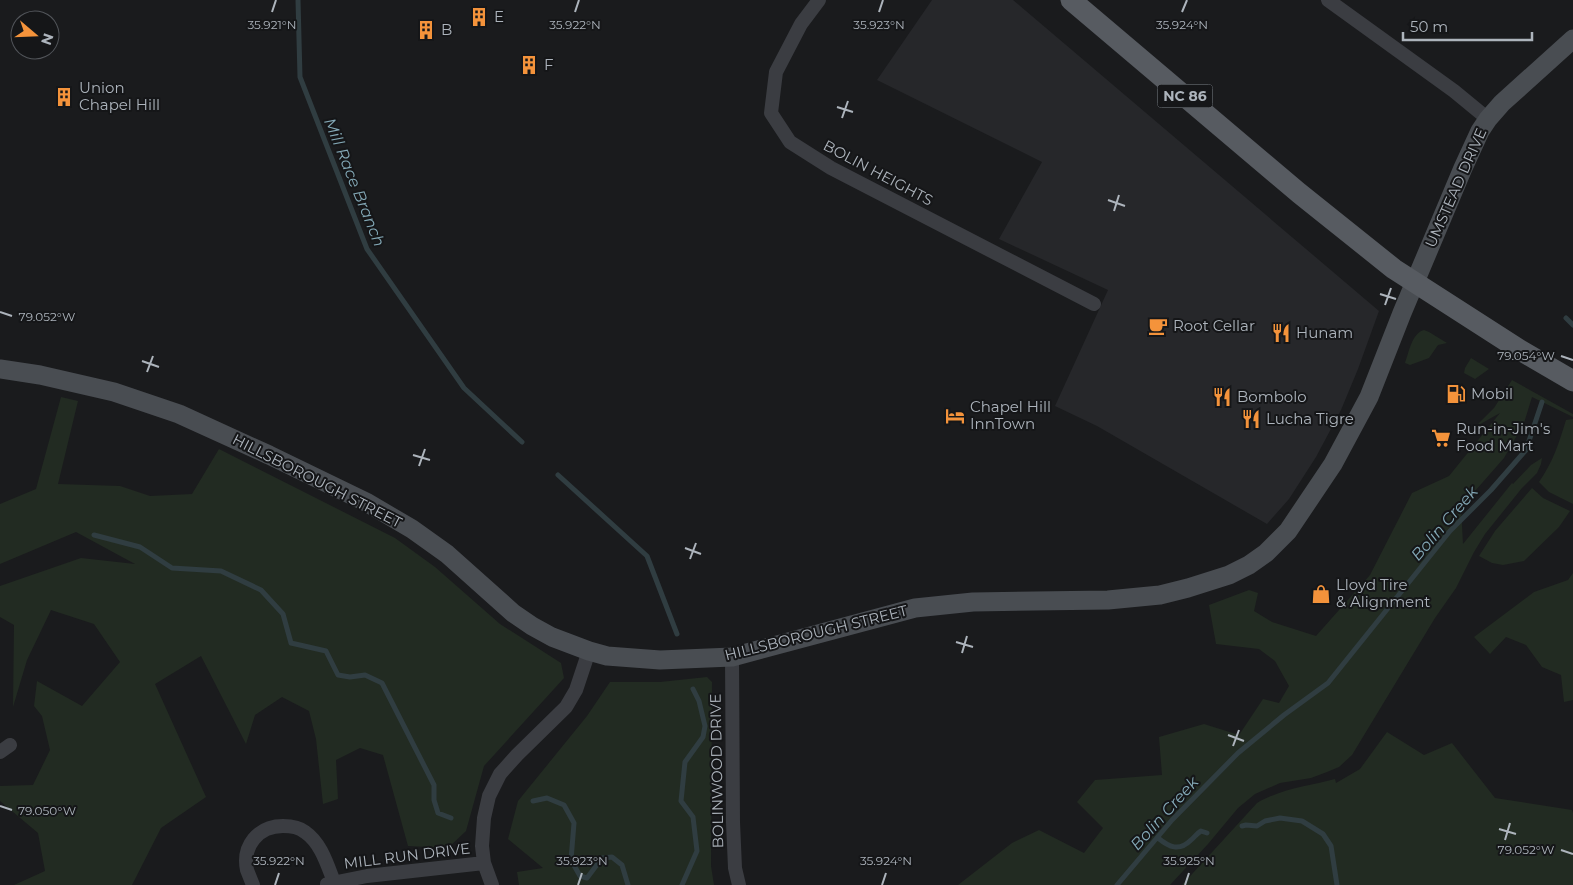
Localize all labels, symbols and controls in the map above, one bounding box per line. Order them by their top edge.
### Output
building icon: E [468,6,490,28]
place label: E [494,7,504,26]
north arrow [10,10,60,60]
scale bar [1403,10,1532,42]
text: 35.921°N [247,17,297,32]
text: 35.922°N [549,17,601,32]
text: 35.923°N [853,17,905,32]
text: 35.924°N [1156,17,1208,32]
text: 50 m [1410,17,1448,36]
building icon: B [415,19,437,41]
place label: B [441,20,452,39]
text: N [37,31,58,48]
building icon: F [518,54,540,76]
place label: F [544,55,554,74]
place label: Union Chapel Hill [79,78,160,114]
road number: NC 86 [1158,84,1212,108]
building icon: Union Chapel Hill [53,86,75,108]
water label: Mill Race Branch [320,115,389,249]
street label: UMSTEAD DRIVE [1421,125,1490,251]
street label: BOLIN HEIGHTS [820,136,936,209]
text: 79.052°W [19,309,75,324]
cafe icon: Root Cellar [1147,315,1169,337]
place label: Root Cellar [1173,316,1255,335]
restaurant icon: Hunam [1270,322,1292,344]
place label: Hunam [1296,323,1353,342]
text: 79.054°W [1497,348,1555,363]
fuel station icon: Mobil [1445,383,1467,405]
place label: Mobil [1471,384,1513,403]
restaurant icon: Bombolo [1211,386,1233,408]
place label: Bombolo [1237,387,1307,406]
place label: Chapel Hill InnTown [970,397,1051,433]
hotel icon: Chapel Hill InnTown [944,405,966,427]
restaurant icon: Lucha Tigre [1240,408,1262,430]
place label: Lucha Tigre [1266,409,1354,428]
place label: Run-in-Jim's Food Mart [1456,419,1550,455]
supermarket icon: Run-in-Jim's Food Mart [1430,427,1452,449]
street label: HILLSBOROUGH STREET [229,429,405,532]
water label: Bolin Creek [1407,481,1483,564]
place label: Lloyd Tire & Alignment [1336,575,1430,611]
shop icon: Lloyd Tire & Alignment [1310,583,1332,605]
street label: HILLSBOROUGH STREET [723,601,910,664]
street label: BOLINWOOD DRIVE [706,693,727,849]
water label: Bolin Creek [1126,772,1203,854]
text: 79.050°W [18,803,76,818]
street label: MILL RUN DRIVE [343,838,471,873]
text: 79.052°W [1498,842,1554,857]
text: 35.922°N [253,853,305,868]
text: 35.923°N [556,853,608,868]
text: 35.924°N [860,853,912,868]
text: 35.925°N [1163,853,1215,868]

